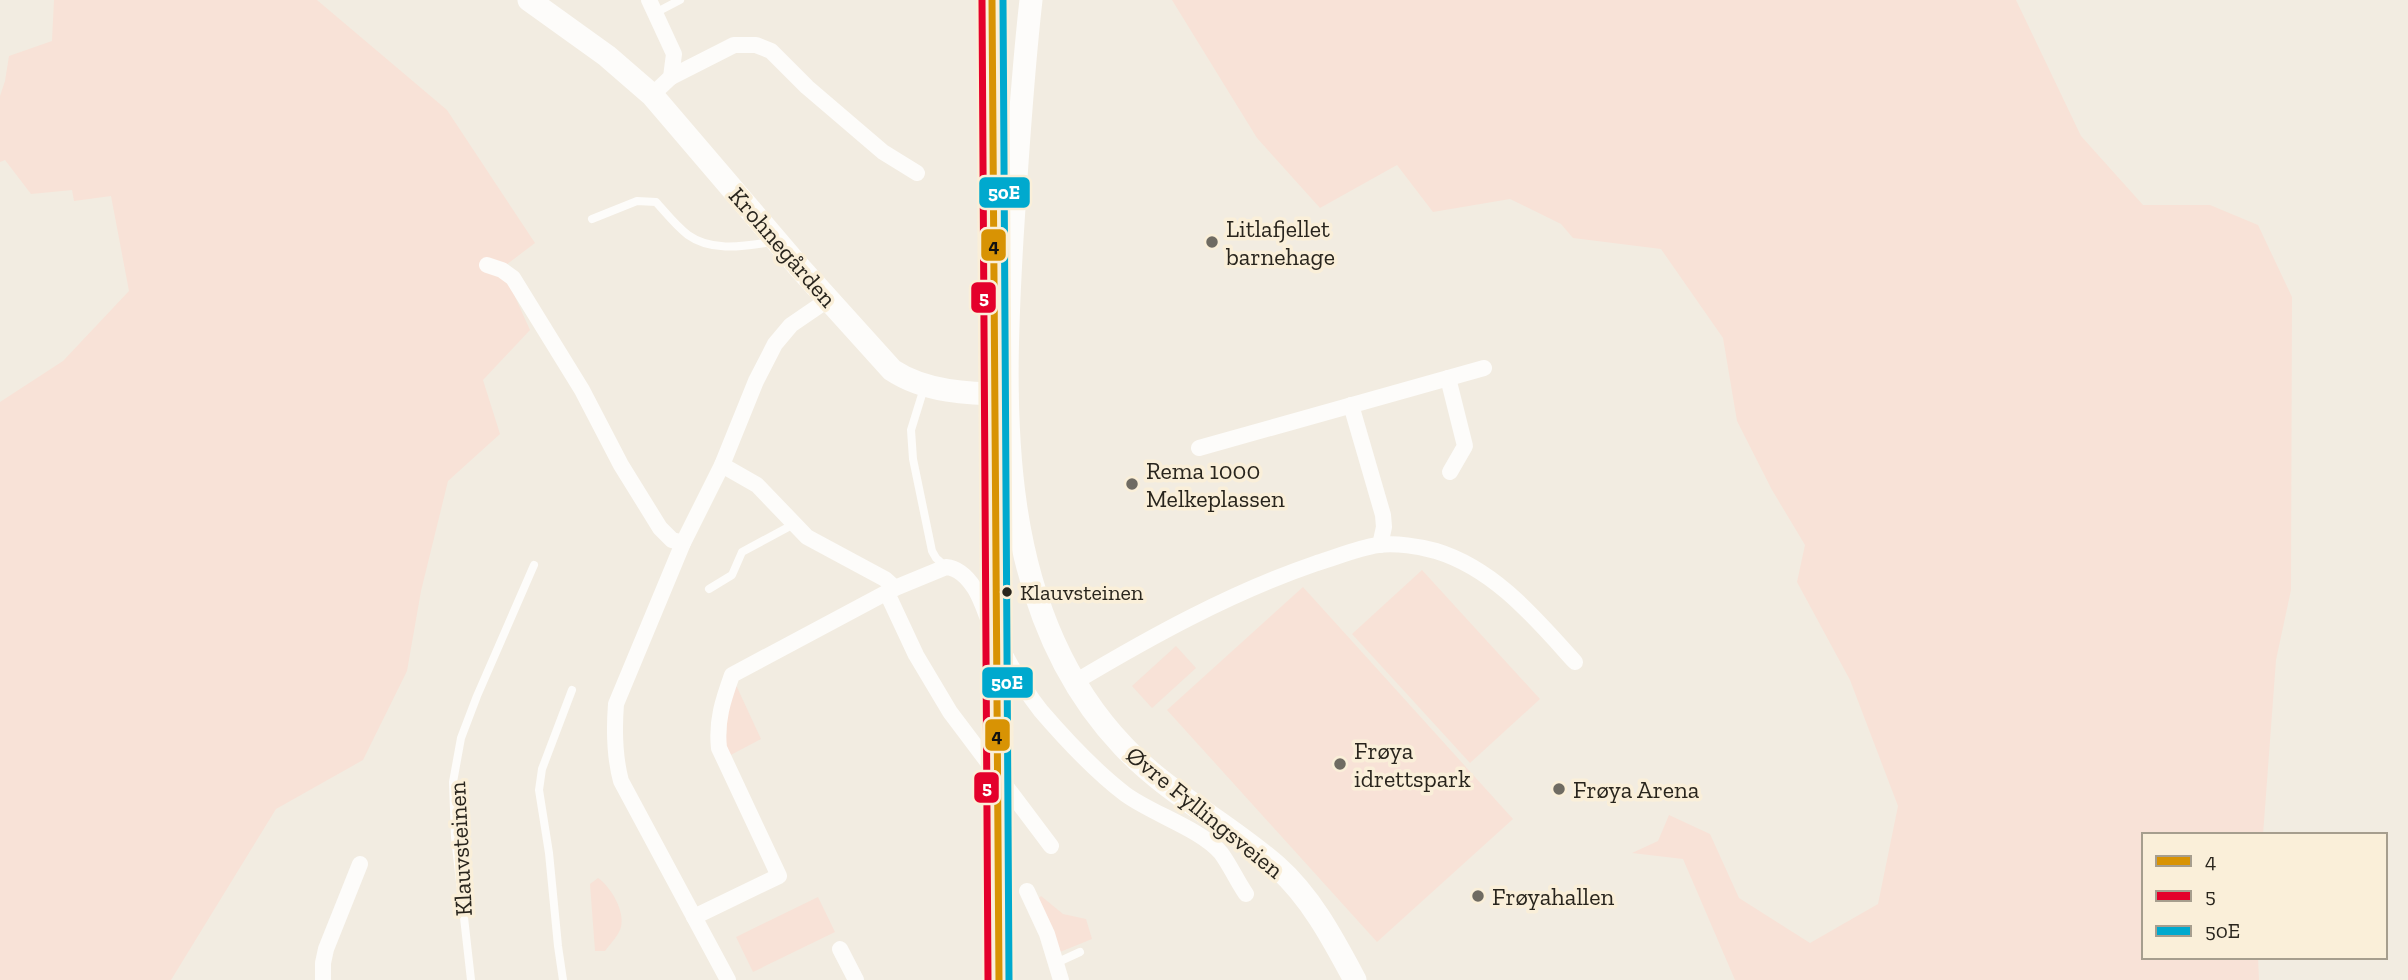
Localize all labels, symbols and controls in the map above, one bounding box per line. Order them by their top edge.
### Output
line badge: 50E [978,176,1031,209]
street label: Krohnegården [723,181,843,313]
text: 50E [988,181,1020,204]
place label: Litlafjellet barnehage [1225,214,1335,271]
line badge: 4 [980,228,1007,262]
text: 4 [989,234,1000,257]
marker: Litlafjellet barnehage [1204,234,1220,250]
line badge: 5 [970,281,997,314]
text: 5 [979,286,989,309]
place label: Rema 1000 Melkeplassen [1146,456,1285,513]
marker: Rema 1000 Melkeplassen [1124,476,1140,492]
place label: Klauvsteinen [1020,579,1144,606]
marker: Klauvsteinen [1000,585,1014,599]
line badge: 50E [981,666,1034,699]
text: 50E [991,671,1023,694]
line badge: 4 [984,718,1011,752]
text: 4 [992,724,1003,747]
place label: Frøya idrettspark [1354,736,1471,793]
street label: Øvre Fyllingsveien [1121,740,1290,884]
marker: Frøya idrettspark [1332,756,1348,772]
line badge: 5 [973,771,1000,804]
place label: Frøya Arena [1573,775,1700,804]
text: 5 [982,776,992,799]
street label: Klauvsteinen [442,781,478,917]
marker: Frøya Arena [1551,781,1567,797]
legend [2142,833,2387,959]
text: 4 [2205,848,2216,873]
place label: Frøyahallen [1492,882,1614,911]
text: 5 [2205,883,2216,908]
marker: Frøyahallen [1470,888,1486,904]
text: 50E [2205,918,2240,943]

